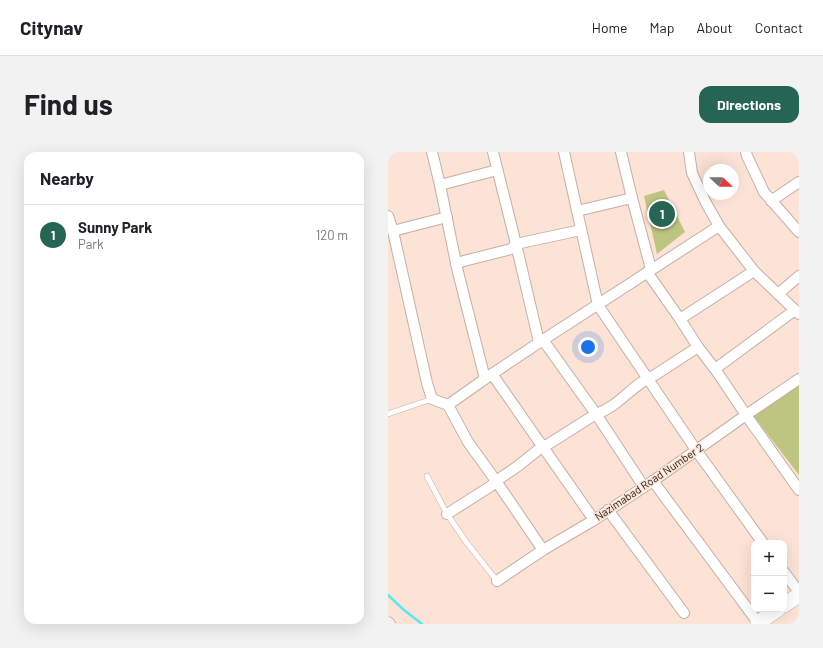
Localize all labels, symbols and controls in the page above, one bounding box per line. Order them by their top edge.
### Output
text: Citynav [20,16,83,39]
text: Home [592,19,628,36]
text: Map [650,19,674,36]
text: About [696,19,733,36]
text: Contact [755,19,803,36]
button: Directions [699,86,799,123]
text: Find us [24,87,113,121]
north arrow [703,164,739,200]
text: Nearby [40,168,94,188]
pin: 1 [649,199,675,229]
text: Sunny Park [78,218,152,236]
text: 1 [51,227,55,243]
text: 120 m [316,227,348,243]
text: Park [78,236,104,252]
your location [578,337,598,357]
street label: Nazimabad Road Number 2 [592,440,706,523]
map controls [751,540,787,612]
button: + [751,540,787,576]
button: − [751,576,787,612]

